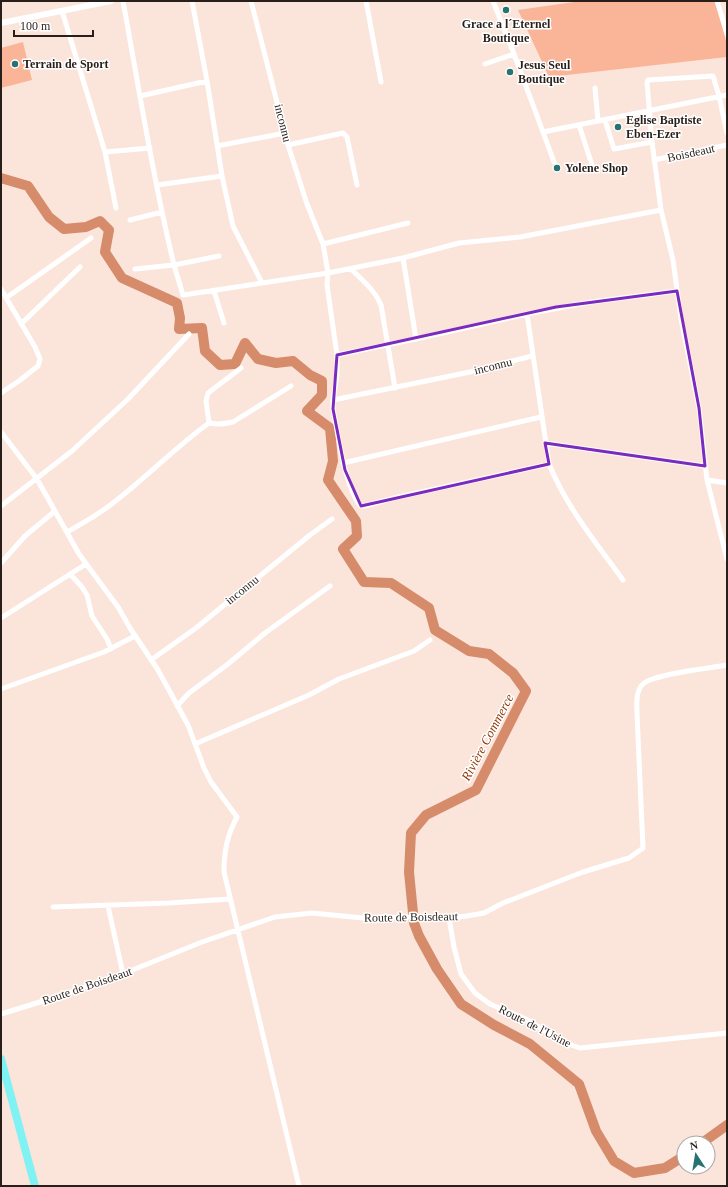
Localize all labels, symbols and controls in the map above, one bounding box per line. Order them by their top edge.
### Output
marker: Grace a l´Eternel Boutique [501,5,511,15]
scale bar [14,12,93,38]
place label: Grace a l´Eternel Boutique [462,17,551,45]
text: 100 m [20,19,51,33]
place label: Terrain de Sport [23,57,109,71]
place label: Jesus Seul Boutique [518,58,571,86]
marker: Terrain de Sport [10,59,20,69]
marker: Jesus Seul Boutique [505,67,515,77]
street label: inconnu [272,103,294,143]
place label: Eglise Baptiste Eben-Ezer [626,113,702,141]
marker: Eglise Baptiste Eben-Ezer [613,122,623,132]
street label: Boisdeaut [666,141,717,165]
place label: Yolene Shop [565,161,628,175]
marker: Yolene Shop [552,163,562,173]
street label: inconnu [473,355,513,377]
street label: inconnu [223,572,261,608]
water label: Rivière Commerce [458,691,517,784]
street label: Route de Boisdeaut [364,909,459,925]
street label: Route de Boisdeaut [40,964,134,1008]
street label: Route de l'Usine [496,1002,574,1050]
north arrow [676,1135,716,1175]
text: N [689,1139,699,1152]

